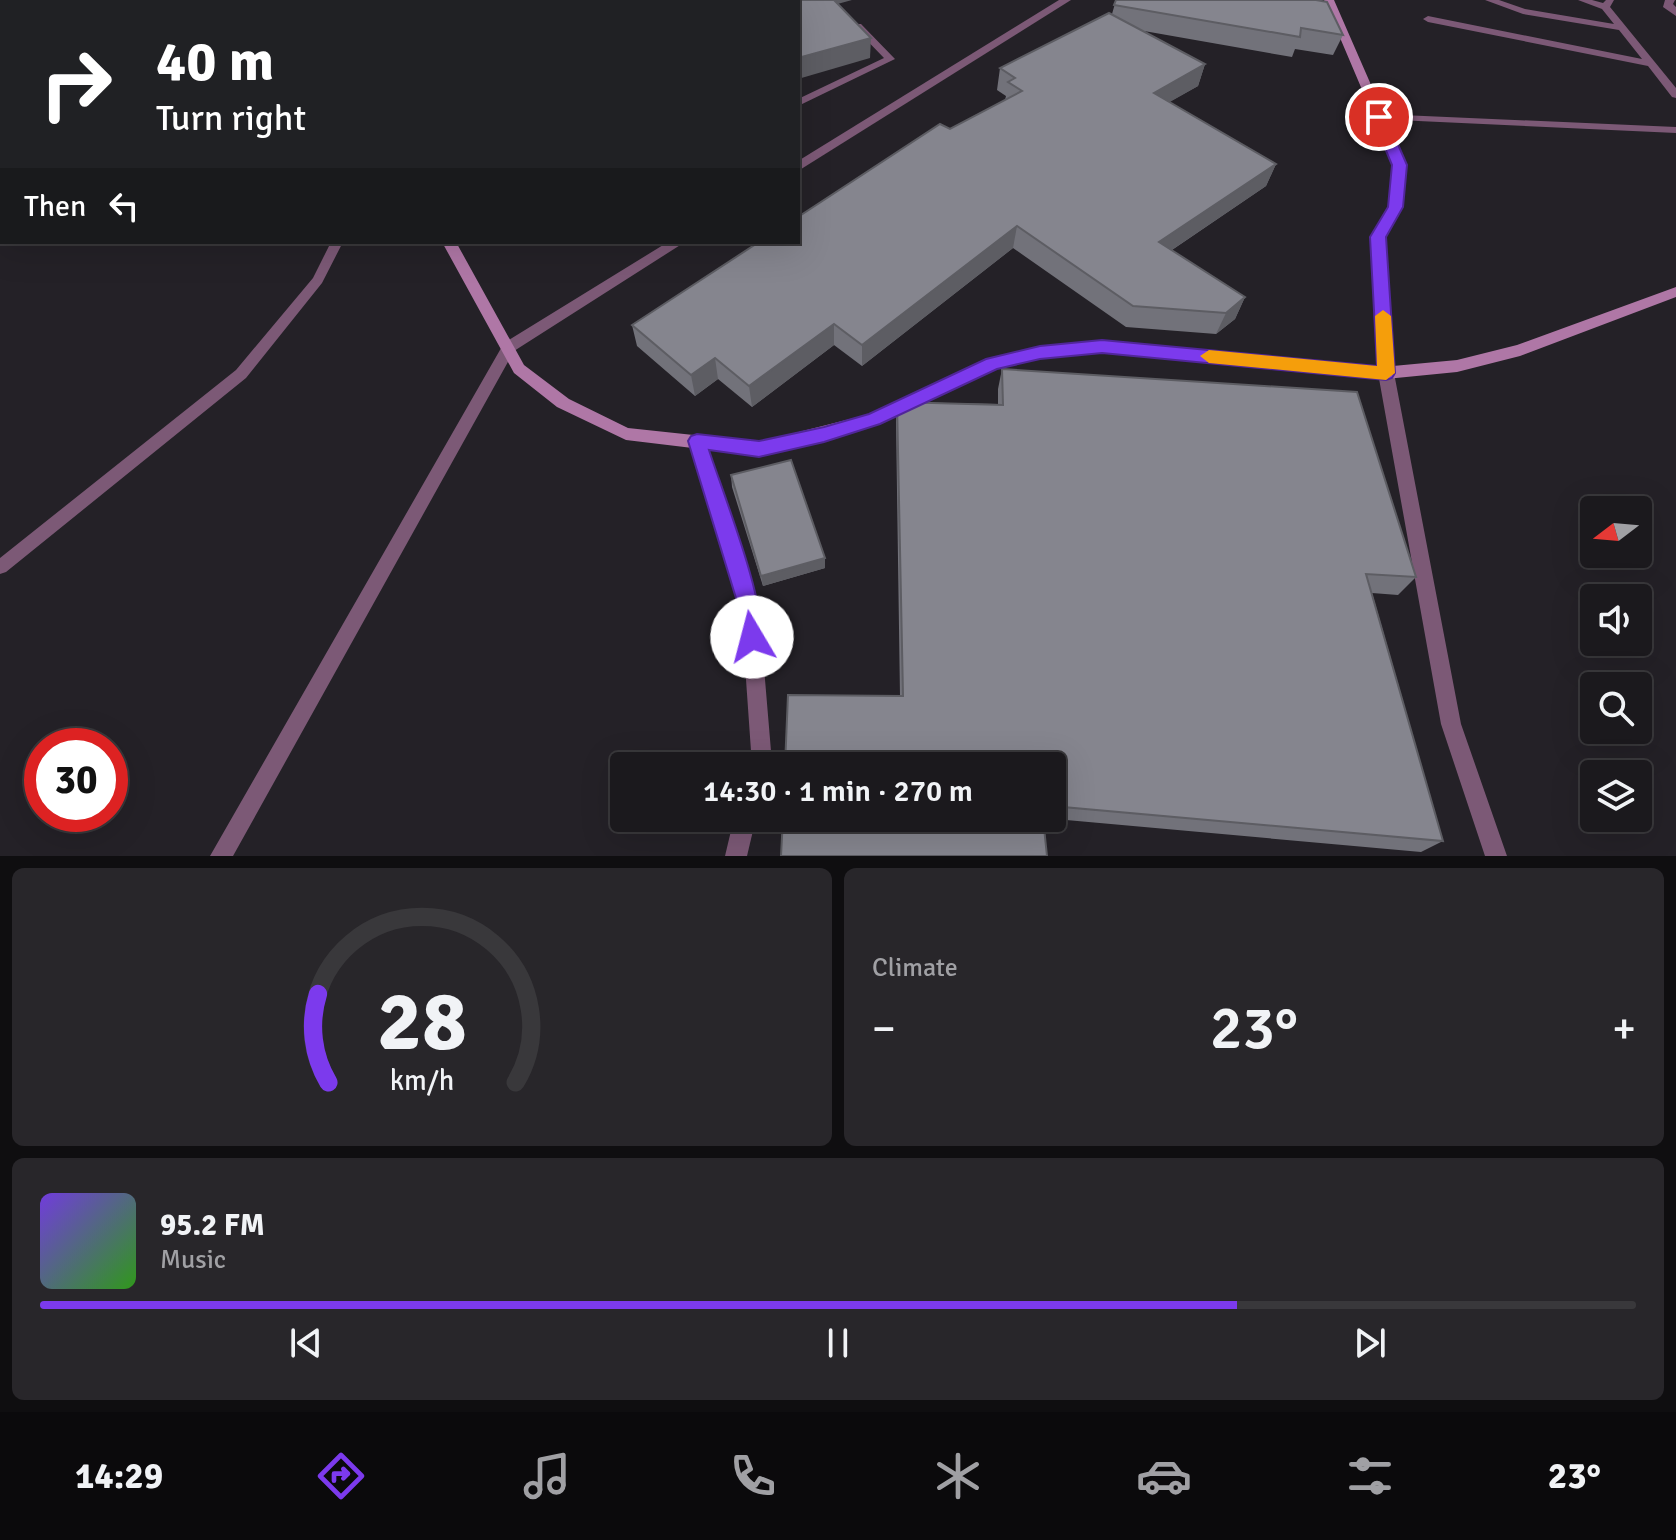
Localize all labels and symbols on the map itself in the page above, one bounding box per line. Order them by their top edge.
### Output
pin [1345,83,1413,151]
north arrow [1580,496,1652,568]
position arrow [710,595,794,679]
speed limit sign: 30 [24,728,128,832]

